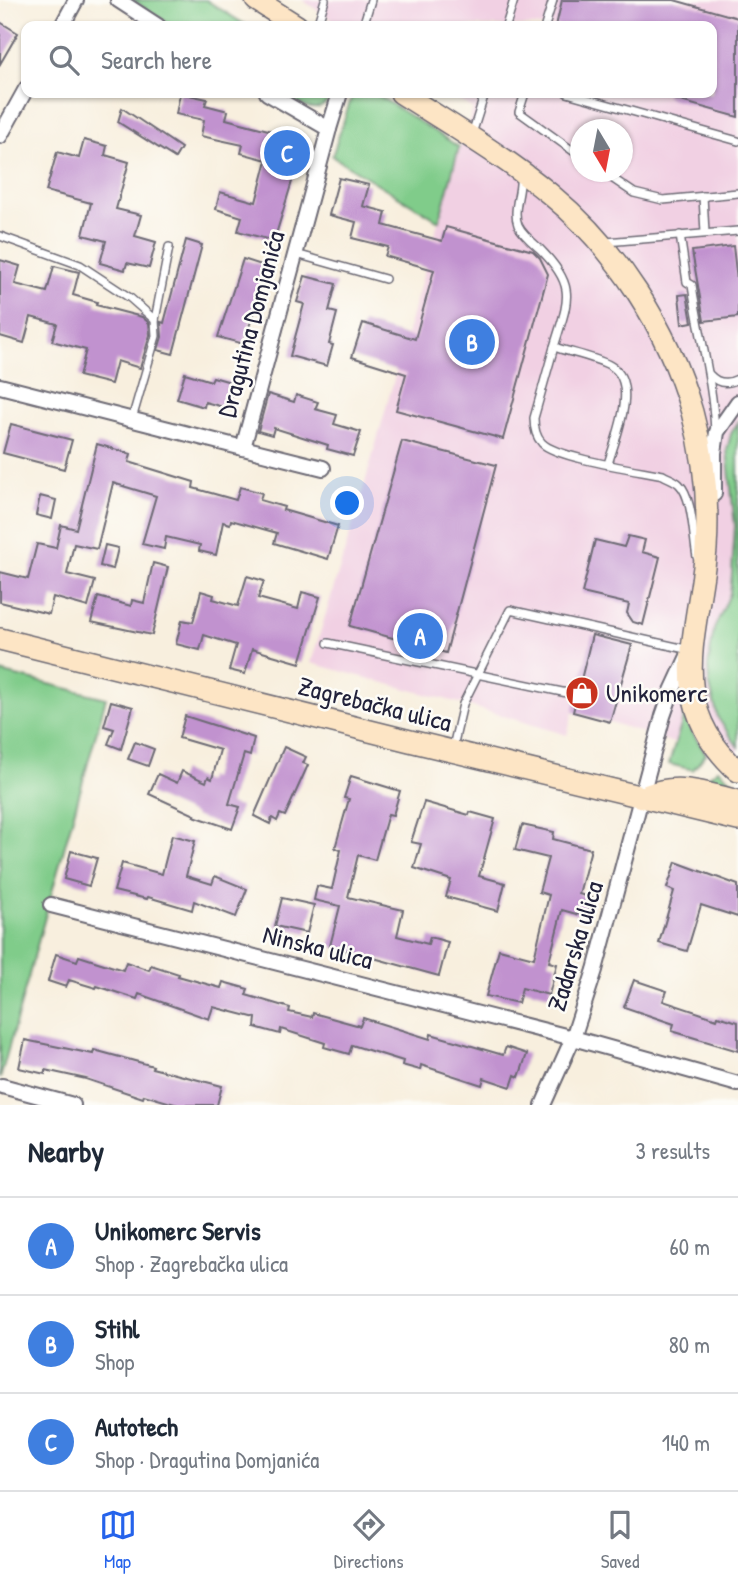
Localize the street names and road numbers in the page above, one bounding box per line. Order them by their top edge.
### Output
street label: Dragutina Domjanića [209,227,292,421]
street label: Zagrebačka ulica [295,668,455,739]
street label: Zadarska ulica [538,877,611,1015]
street label: Ninska ulica [260,916,377,977]

